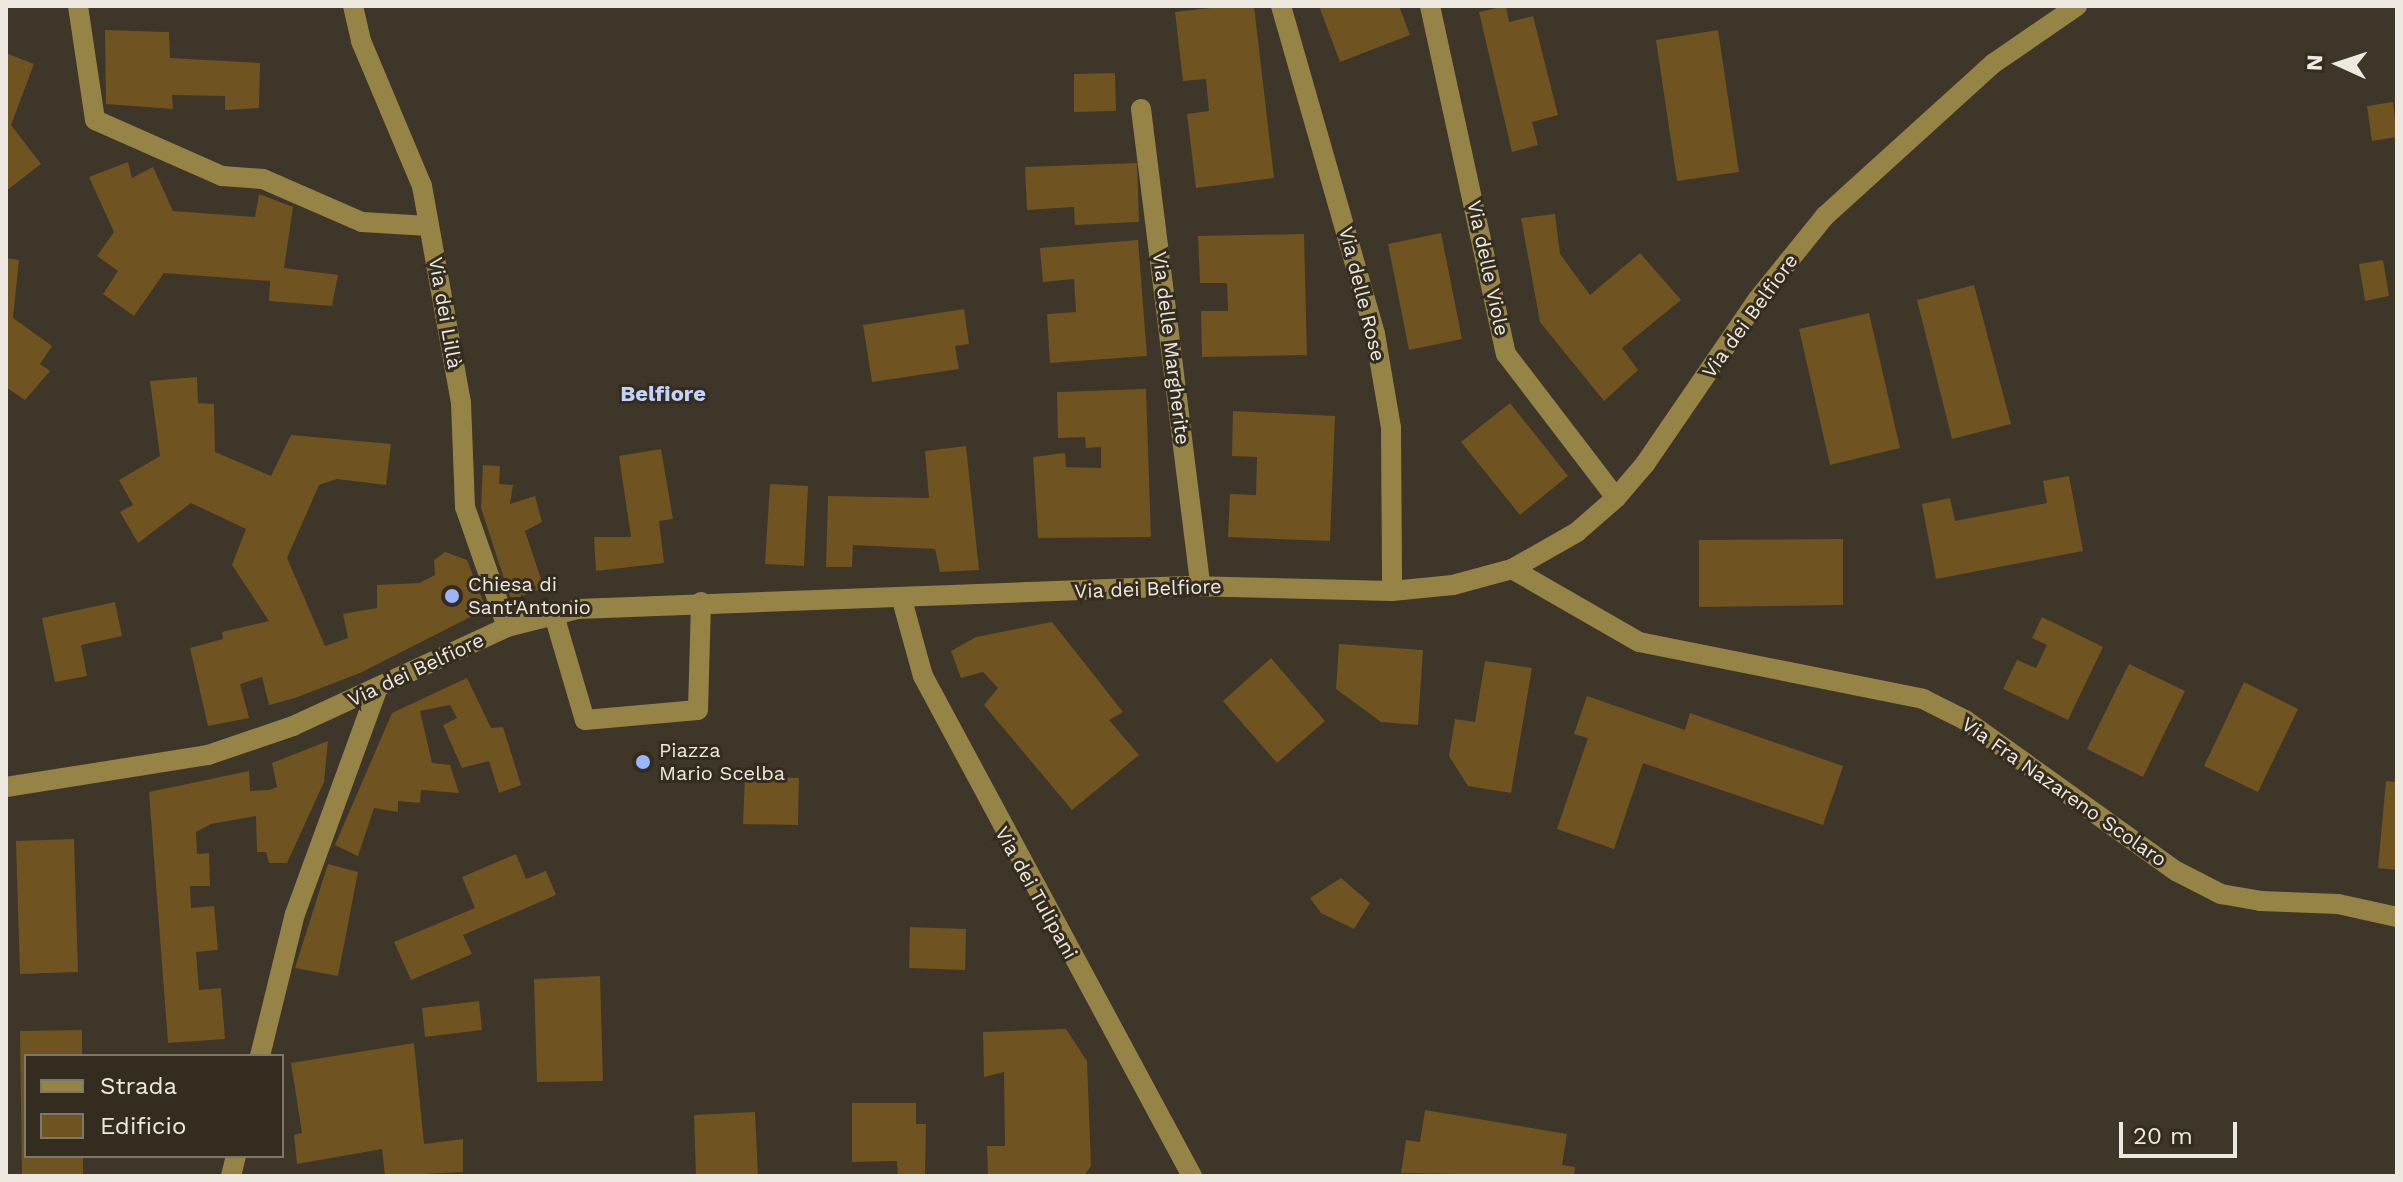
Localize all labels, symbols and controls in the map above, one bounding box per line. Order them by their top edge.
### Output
north arrow [2299,24,2379,104]
text: N [2302,54,2327,72]
street label: Via delle Viole [1462,198,1514,338]
street label: Via delle Rose [1334,224,1390,364]
street label: Via dei Belfiore [1697,249,1803,383]
street label: Via delle Margherite [1147,250,1195,446]
street label: Via dei Lillà [423,255,467,371]
district label: Belfiore [620,381,706,407]
place label: Chiesa di Sant'Antonio [468,572,591,619]
street label: Via dei Belfiore [1074,574,1222,604]
marker: Chiesa di Sant'Antonio [443,587,461,605]
street label: Via dei Belfiore [344,628,488,712]
street label: Via Fra Nazareno Scolaro [1957,712,2171,872]
place label: Piazza Mario Scelba [659,738,785,785]
marker: Piazza Mario Scelba [634,753,652,771]
street label: Via dei Tulipani [989,822,1083,964]
legend [24,1054,284,1158]
text: Strada [100,1072,177,1100]
scale bar [2123,1106,2241,1156]
text: Edificio [100,1112,186,1140]
text: 20 m [2133,1122,2193,1150]

